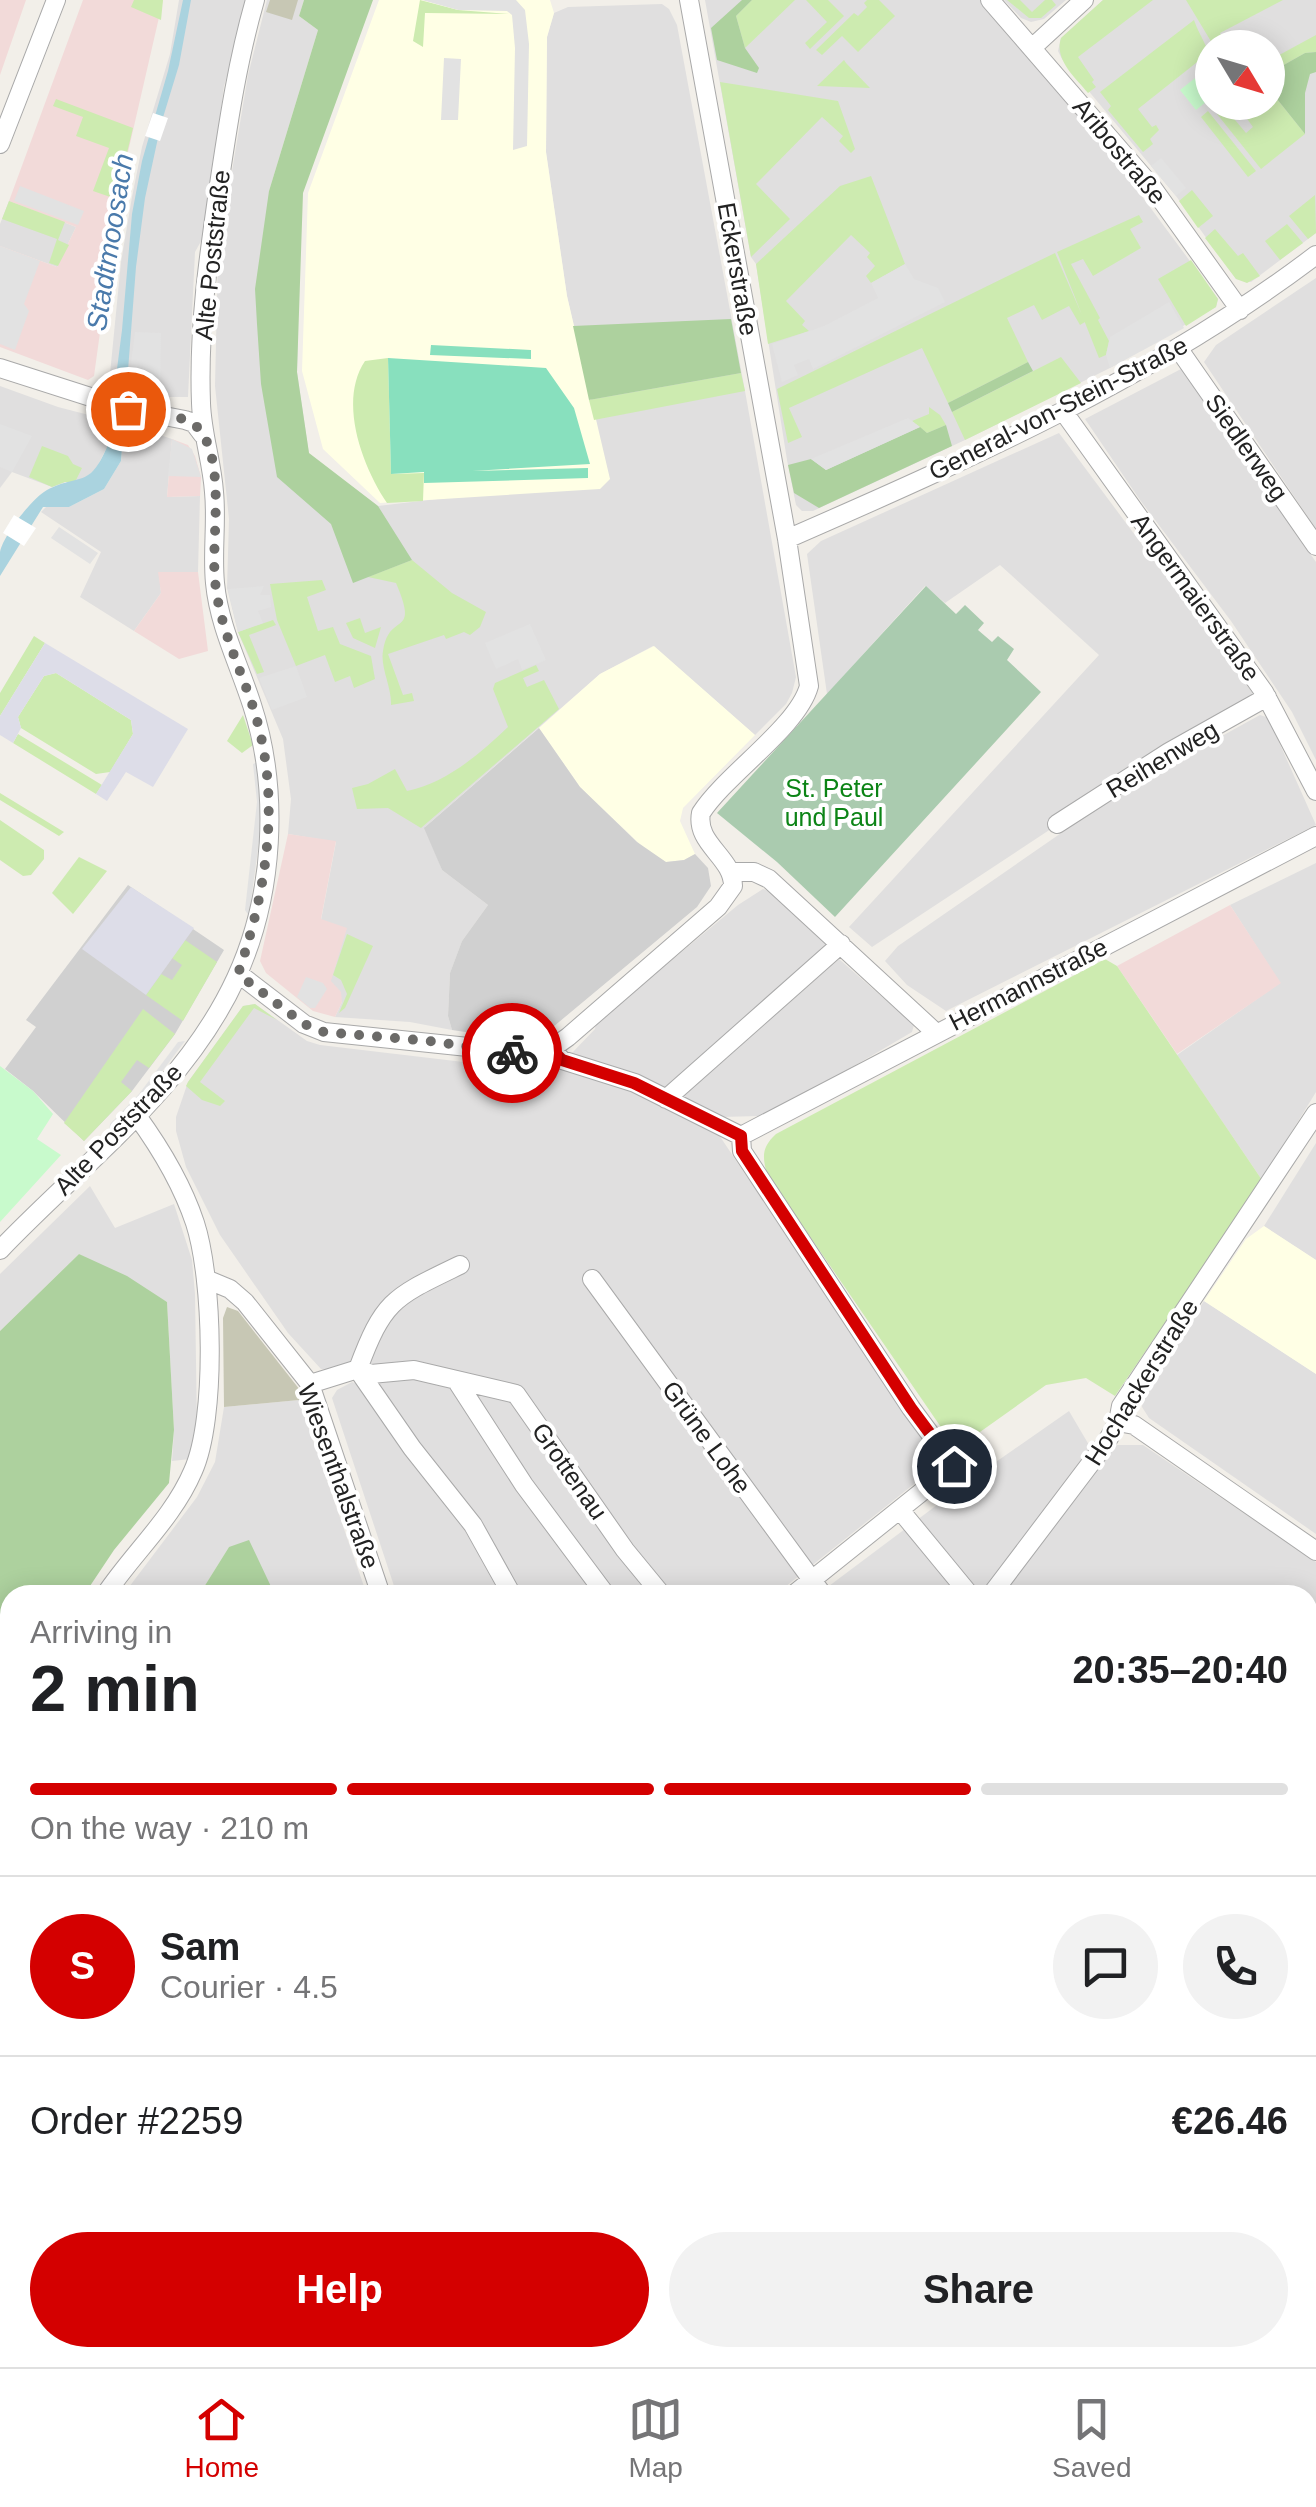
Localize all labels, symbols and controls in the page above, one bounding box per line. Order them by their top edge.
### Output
north arrow [1195,30,1285,120]
map controls [1195,30,1285,120]
street label: Aribostraße [1068,93,1172,209]
water label: Stadtmoosach [81,151,139,333]
street label: Alte Poststraße [189,169,235,341]
street label: Eckerstraße [713,200,763,338]
street label: General-von-Stein-Straße [924,331,1192,485]
pin [86,367,171,452]
icon: bag [101,382,156,437]
street label: Siedlerweg [1200,388,1294,506]
street label: Angermaierstraße [1126,508,1266,686]
street label: Reihenweg [1101,715,1223,803]
park label: St. Peter und Paul [785,774,883,831]
street label: Hermannstraße [944,932,1112,1036]
courier [462,1003,562,1103]
icon: bike [485,1026,540,1081]
street label: Alte Poststraße [49,1058,187,1200]
street label: Hochackerstraße [1079,1294,1203,1470]
street label: Grüne Lohe [657,1375,757,1499]
street label: Wiesenthalstraße [293,1380,385,1572]
street label: Grottenau [527,1417,613,1525]
pin [912,1424,997,1509]
icon: home [927,1439,982,1494]
text: Arriving in [30,1614,172,1650]
text: 20:35–20:40 [1072,1649,1288,1691]
text: 2 min [30,1652,200,1725]
text: On the way · 210 m [30,1810,309,1846]
button: chat [1053,1914,1158,2019]
button: phone [1183,1914,1288,2019]
text: Sam [160,1926,240,1968]
text: S [70,1945,95,1987]
text: Courier · 4.5 [160,1969,338,2005]
text: Order #2259 [30,2100,243,2142]
text: €26.46 [1172,2100,1288,2142]
button: Help [30,2232,649,2347]
button: Share [669,2232,1288,2347]
tab: Home [184,2392,259,2484]
tab: Map [628,2392,683,2484]
tab: Saved [1052,2392,1131,2484]

